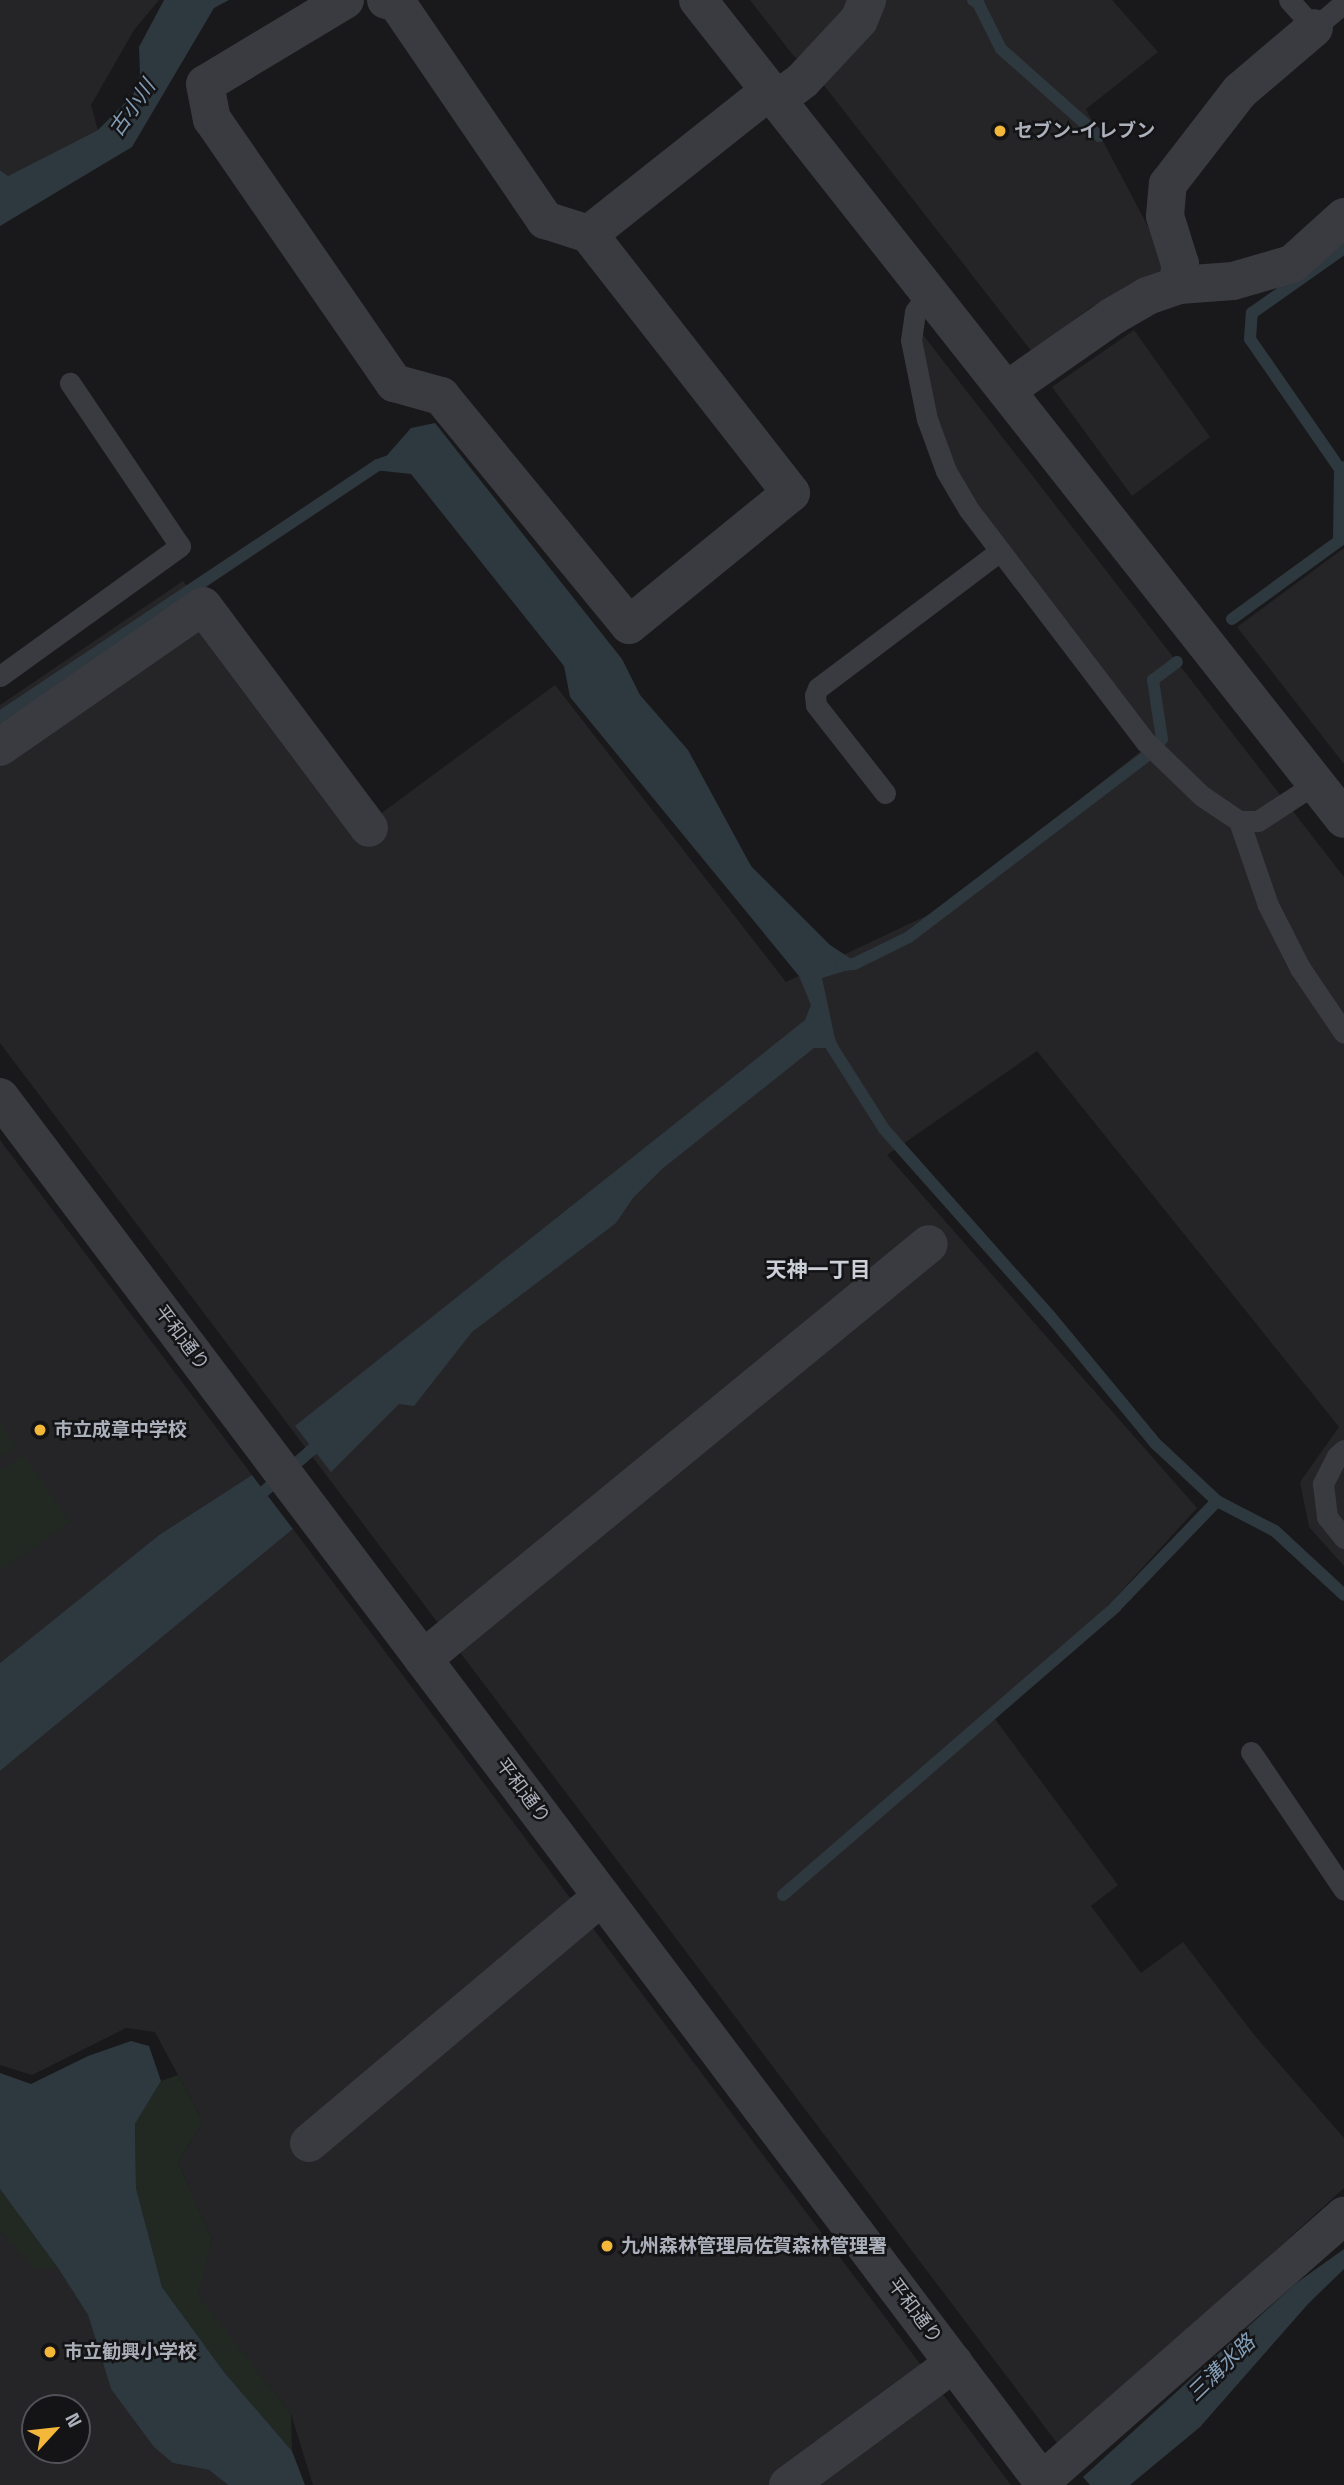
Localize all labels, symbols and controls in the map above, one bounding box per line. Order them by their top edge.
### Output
water label: 古小川 [104,75,160,141]
place label: セブン-イレブン [1014,120,1155,142]
marker: セブン-イレブン [992,123,1008,139]
district label: 天神一丁目 [766,1257,870,1283]
street label: 平和通り [150,1301,214,1375]
place label: 市立成章中学校 [54,1419,187,1441]
marker: 市立成章中学校 [32,1422,48,1438]
street label: 平和通り [491,1754,555,1828]
place label: 九州森林管理局佐賀森林管理署 [621,2235,887,2257]
marker: 九州森林管理局佐賀森林管理署 [599,2238,615,2254]
street label: 平和通り [883,2274,947,2348]
water label: 三溝水路 [1182,2330,1260,2406]
place label: 市立勧興小学校 [64,2341,197,2363]
marker: 市立勧興小学校 [42,2344,58,2360]
north arrow [21,2394,91,2464]
text: N [59,2409,87,2431]

